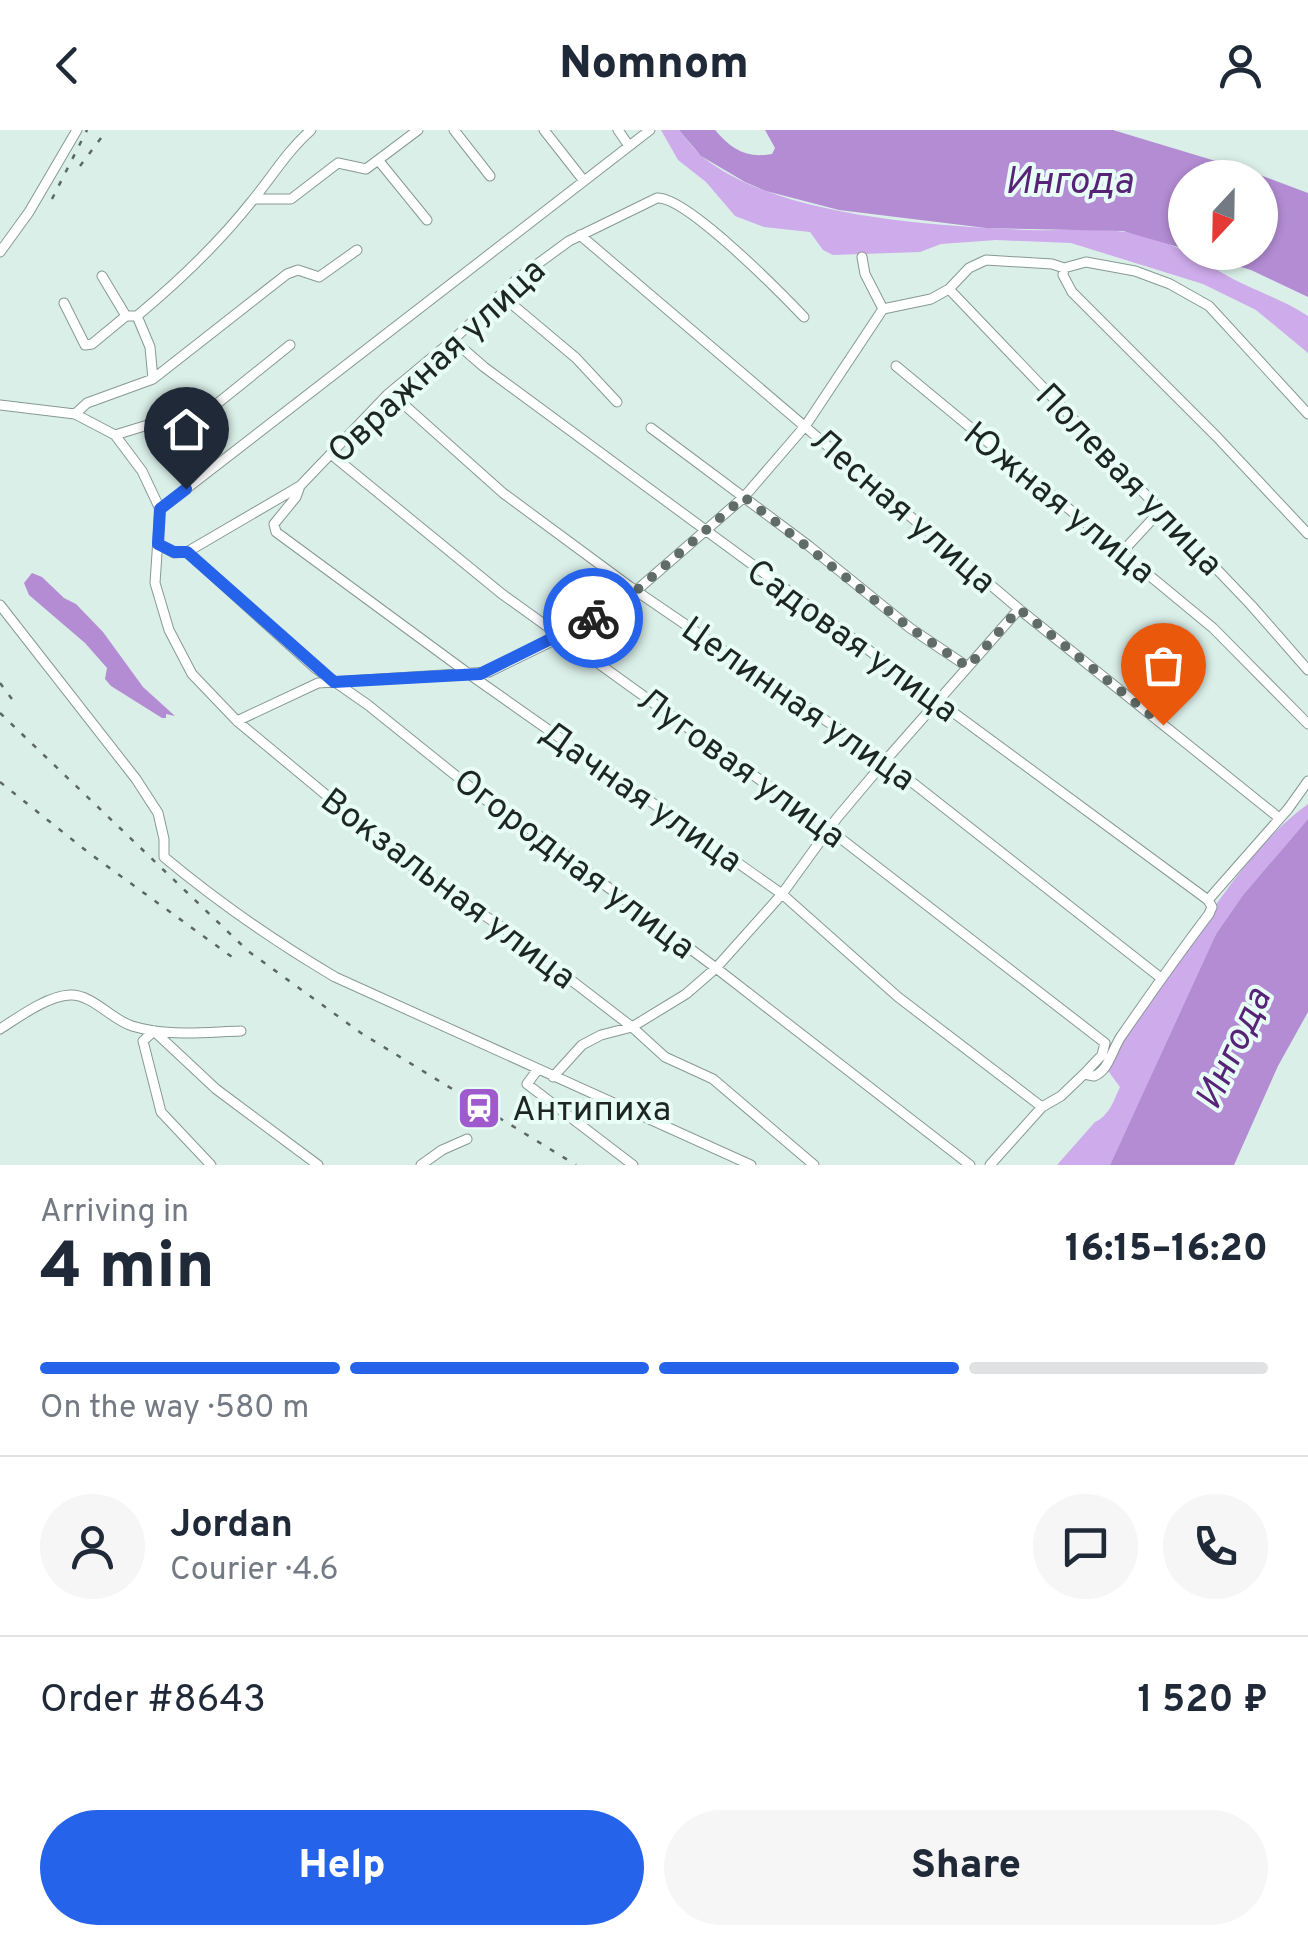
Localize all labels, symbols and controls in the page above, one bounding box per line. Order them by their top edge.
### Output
text: Nomnom [559,37,749,94]
icon: back [40,38,95,93]
icon: person [1213,38,1268,93]
water label: Ингода [1005,159,1134,208]
north arrow [1168,160,1278,270]
map controls [1168,160,1278,270]
street label: Овражная улица [320,250,556,474]
street label: Полевая улица [1025,375,1231,587]
pin [144,387,229,490]
icon: home [159,402,214,457]
street label: Южная улица [953,414,1163,595]
street label: Лесная улица [800,420,1004,605]
street label: Садовая улица [737,551,966,734]
courier [543,568,643,668]
icon: bike [566,591,621,646]
street label: Целинная улица [672,608,923,803]
pin [1121,623,1206,726]
icon: bag [1136,638,1191,693]
street label: Луговая улица [627,679,853,860]
street label: Дачная улица [531,712,750,884]
street label: Огородная улица [444,760,703,971]
street label: Вокзальная улица [311,780,584,1001]
water label: Ингода [1186,981,1285,1118]
station icon: Антипиха [456,1085,502,1131]
place label: Антипиха [512,1089,671,1133]
text: Arriving in [40,1193,189,1233]
text: 16:15–16:20 [1065,1226,1268,1275]
text: 4 min [40,1229,215,1311]
text: On the way · 580 m [40,1389,309,1429]
button: person [40,1494,145,1599]
button: chat [1033,1494,1138,1599]
button: phone [1163,1494,1268,1599]
text: Jordan [170,1502,293,1551]
text: Courier · 4.6 [170,1551,339,1591]
text: Order #8643 [40,1677,266,1726]
text: 1 520 ₽ [1137,1677,1268,1726]
button: Help [40,1810,644,1925]
button: Share [664,1810,1268,1925]

